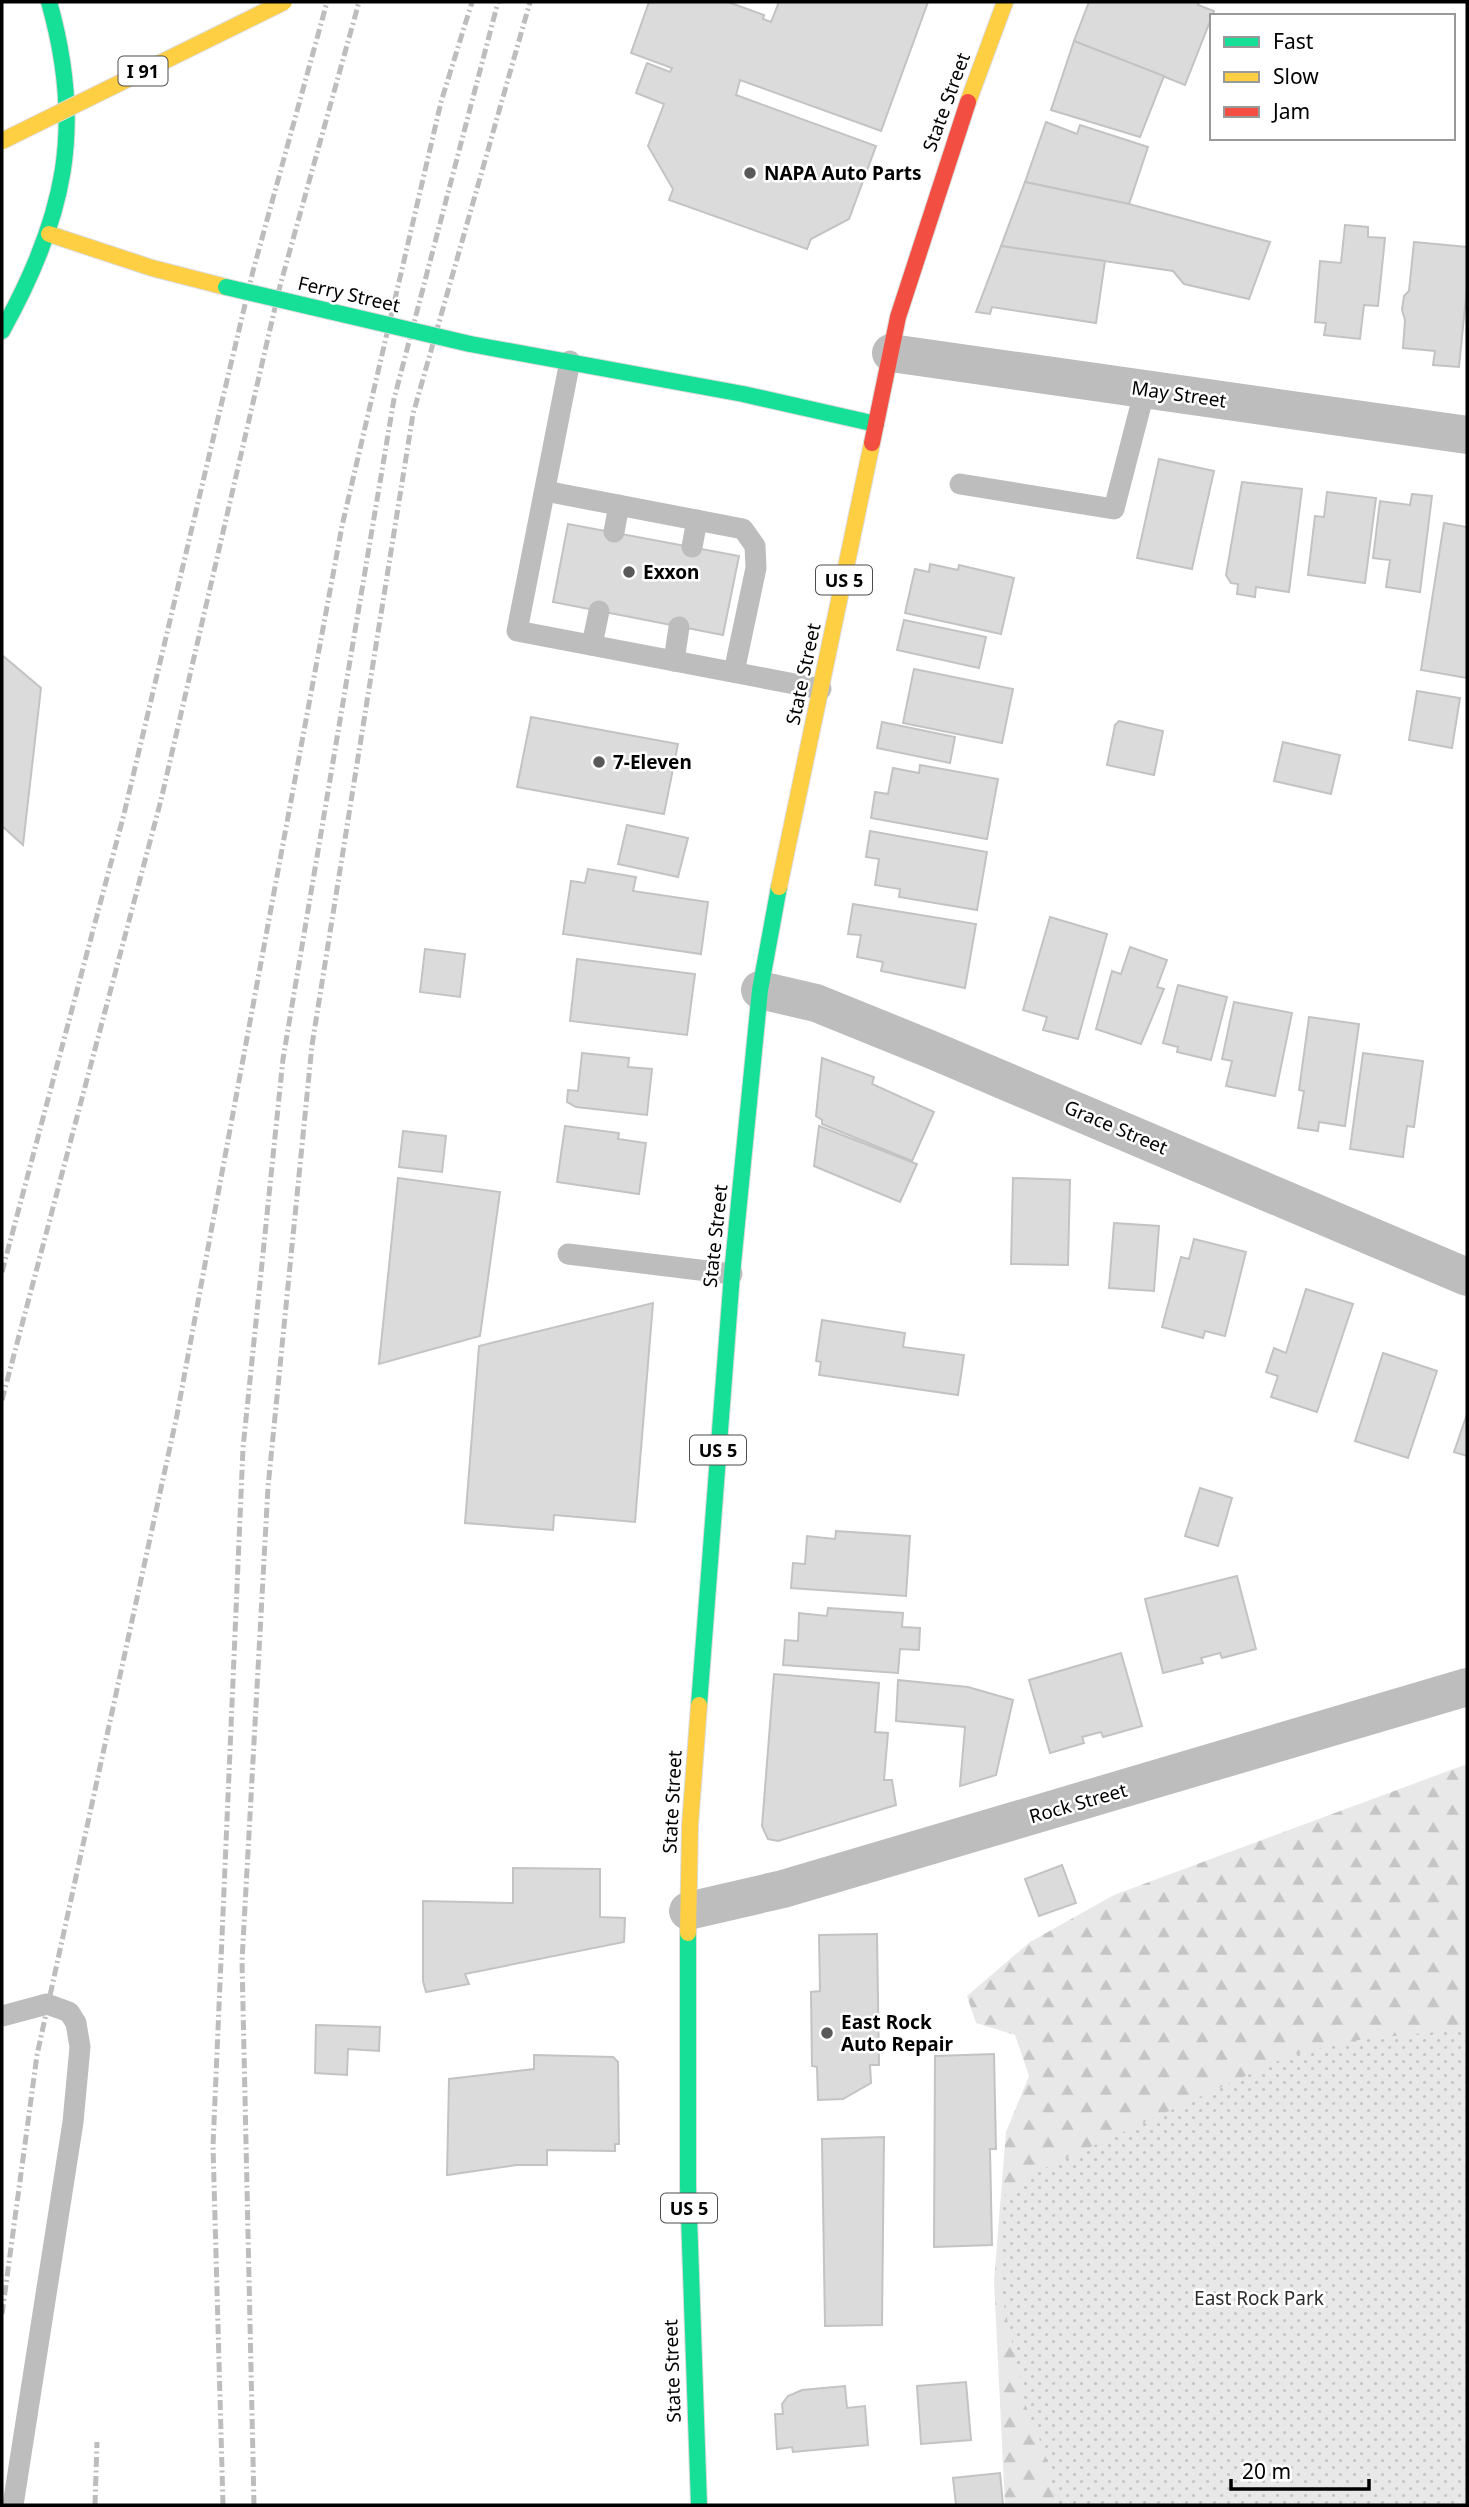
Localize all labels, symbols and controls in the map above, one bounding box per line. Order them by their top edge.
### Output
legend [1210,14,1455,140]
text: Fast [1273,27,1314,55]
street label: State Street [916,49,976,155]
road number: I 91 [118,56,168,86]
text: Slow [1273,62,1319,90]
text: Jam [1271,97,1310,125]
place label: NAPA Auto Parts [764,160,922,186]
marker: NAPA Auto Parts [742,165,758,181]
street label: Ferry Street [295,270,403,318]
street label: May Street [1130,374,1228,414]
place label: Exxon [643,559,699,585]
marker: Exxon [621,564,637,580]
road number: US 5 [816,566,872,594]
street label: State Street [780,621,827,727]
place label: 7-Eleven [613,749,692,775]
marker: 7-Eleven [591,754,607,770]
street label: Grace Street [1060,1094,1172,1160]
street label: State Street [697,1183,733,1289]
road number: US 5 [690,1436,746,1464]
street label: State Street [656,1749,688,1854]
street label: Rock Street [1026,1777,1130,1829]
place label: East Rock Auto Repair [841,2009,953,2057]
marker: East Rock Auto Repair [819,2025,835,2041]
road number: US 5 [661,2194,717,2222]
park label: East Rock Park [1194,2285,1324,2311]
street label: State Street [657,2319,687,2423]
scale bar [1231,2448,1369,2492]
text: 20 m [1242,2457,1291,2485]

